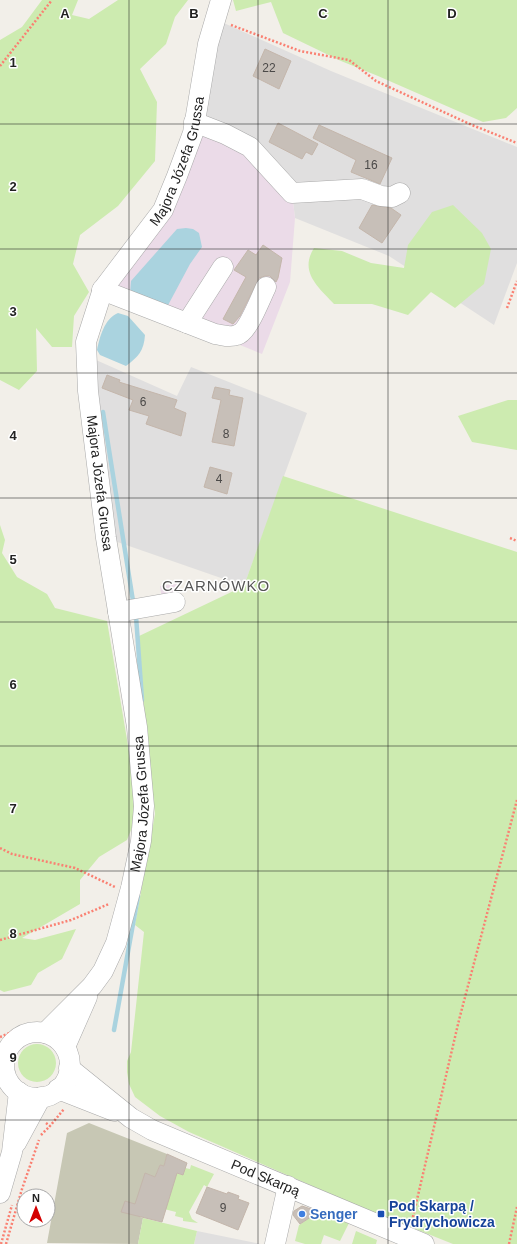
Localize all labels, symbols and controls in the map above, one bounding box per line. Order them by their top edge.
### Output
text: A [60,6,70,21]
text: B [189,6,199,21]
text: C [318,6,328,21]
text: D [447,6,457,21]
text: 1 [9,55,17,70]
house number: 22 [262,61,276,75]
street label: Majora Józefa Grussa [146,95,207,229]
house number: 16 [364,158,378,172]
text: 2 [9,179,17,194]
text: 3 [9,304,17,319]
house number: 6 [140,395,147,409]
street label: Majora Józefa Grussa [84,414,116,552]
house number: 8 [223,427,230,441]
text: 4 [9,428,17,443]
house number: 4 [216,472,223,486]
text: 5 [9,552,17,567]
district label: CZARNÓWKO [162,577,270,594]
text: 6 [9,677,17,692]
street label: Majora Józefa Grussa [127,735,152,874]
text: 7 [9,801,17,816]
text: 8 [9,926,17,941]
text: 9 [9,1050,17,1065]
street label: Pod Skarpą [229,1156,303,1199]
north arrow [16,1188,56,1228]
text: N [32,1192,40,1204]
place label: Pod Skarpą / Frydrychowicza [389,1198,495,1230]
house number: 9 [220,1201,227,1215]
place label: Senger [310,1206,358,1222]
marker: Senger [297,1209,307,1219]
marker: Pod Skarpą / Frydrychowicza [376,1209,386,1219]

